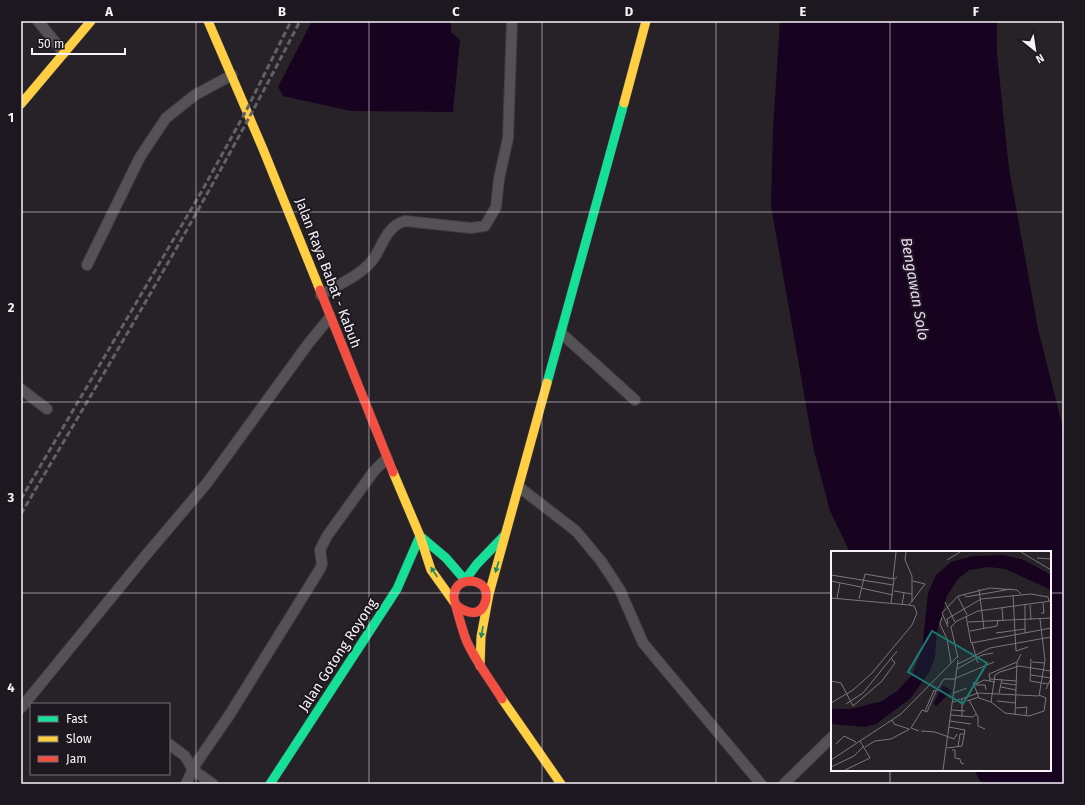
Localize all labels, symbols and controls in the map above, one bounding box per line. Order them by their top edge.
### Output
text: A [104,4,113,19]
text: B [278,4,286,19]
text: C [452,4,460,19]
text: D [625,4,634,19]
text: E [800,4,807,19]
text: F [973,4,980,19]
scale bar [32,30,125,56]
north arrow [1015,30,1055,70]
text: 50 m [38,37,64,51]
text: N [1033,51,1046,66]
text: 1 [8,110,14,125]
street label: Jalan Raya Babat - Kabuh [291,195,365,351]
water label: Bengawan Solo [897,236,933,342]
text: 2 [8,300,15,315]
text: 3 [7,490,15,505]
inset map [831,551,1051,771]
one-way arrow [494,561,500,573]
one-way arrow [430,567,438,578]
street label: Jalan Gotong Royong [295,595,381,715]
one-way arrow [479,626,485,638]
text: 4 [7,680,15,695]
legend [30,703,170,775]
text: Fast [66,712,88,726]
text: Slow [66,732,92,746]
text: Jam [66,752,86,766]

